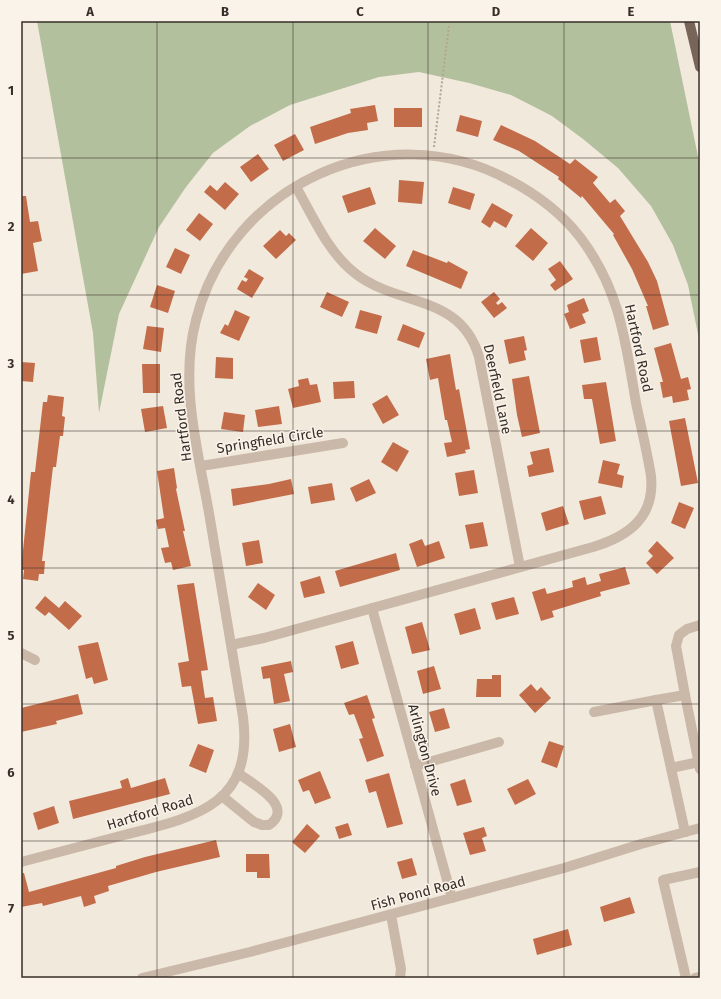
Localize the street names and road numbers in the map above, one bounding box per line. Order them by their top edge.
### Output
street label: Hartford Road [621,302,656,394]
street label: Deerfield Lane [480,342,515,436]
street label: Hartford Road [168,371,195,462]
street label: Springfield Circle [216,424,325,457]
street label: Arlington Drive [404,702,445,798]
street label: Hartford Road [105,791,196,834]
street label: Fish Pond Road [369,873,467,914]

